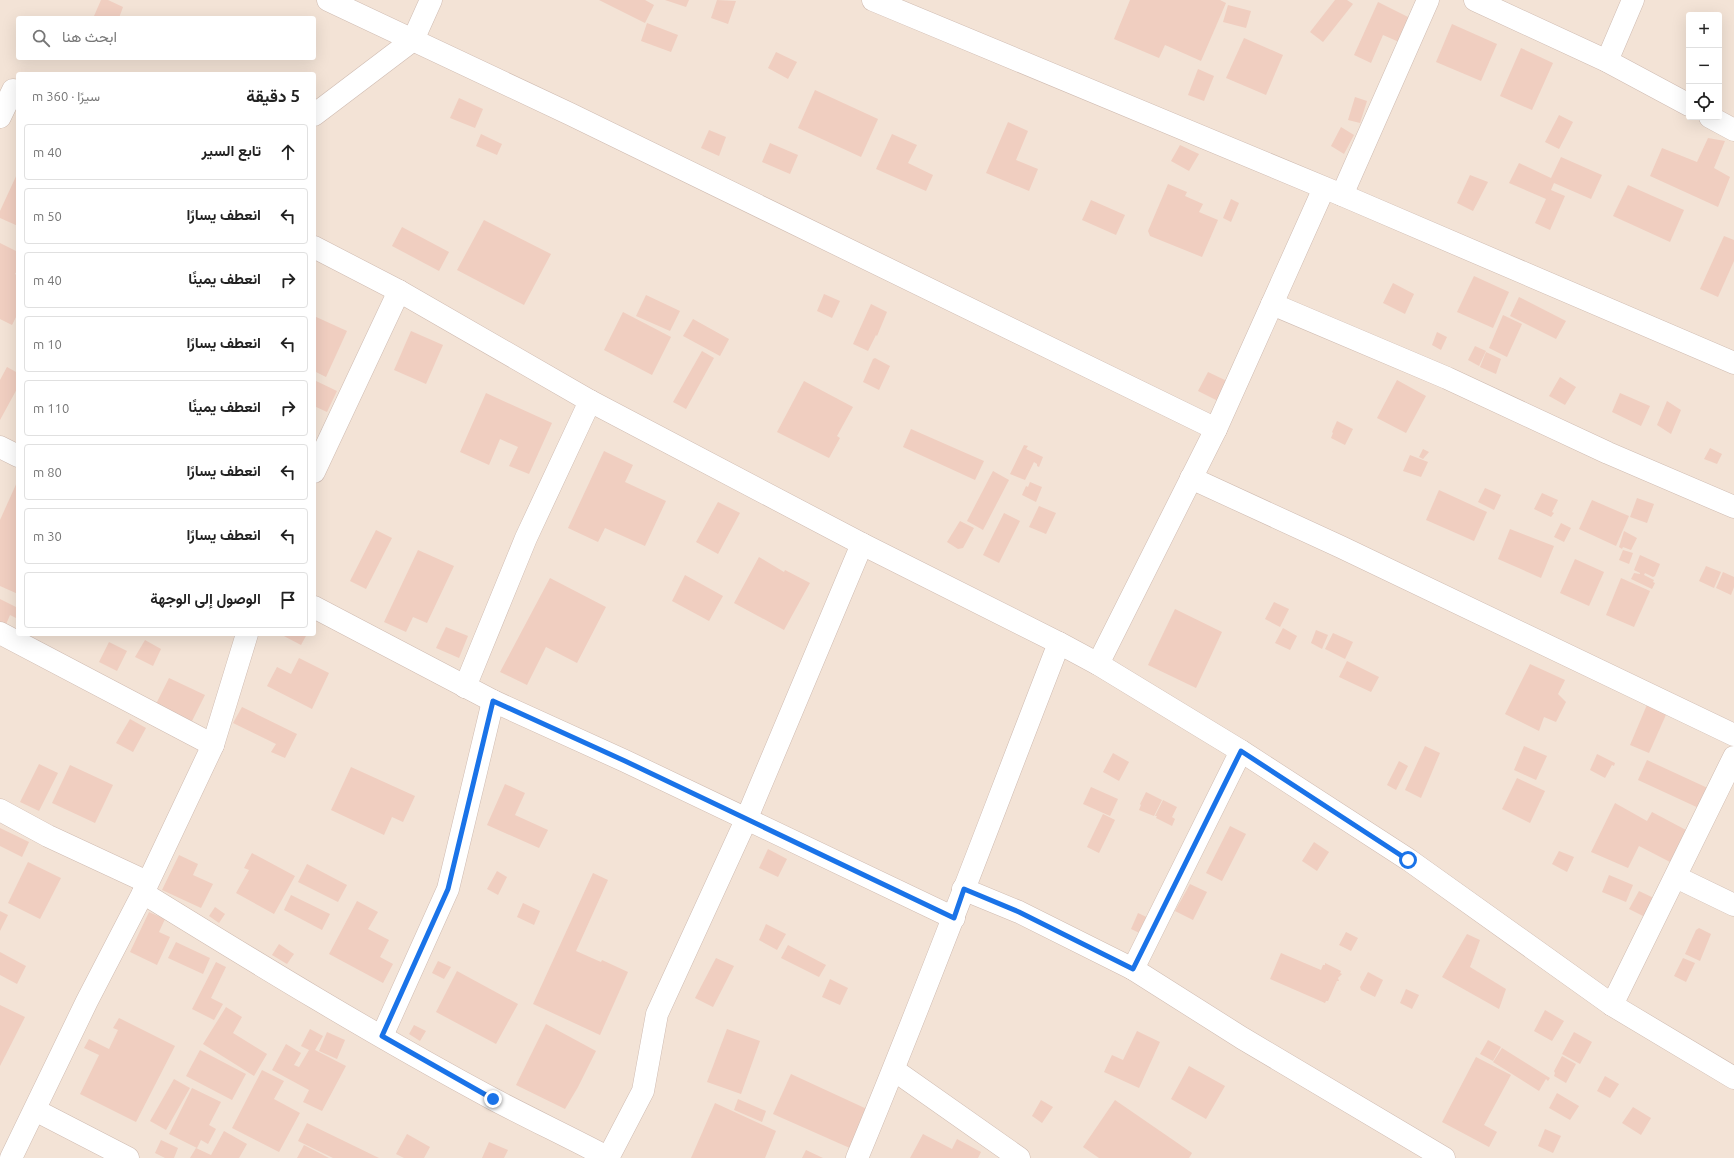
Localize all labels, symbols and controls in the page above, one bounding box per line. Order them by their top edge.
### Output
map controls [1686,12,1722,120]
button: + [1686,12,1722,48]
search box [16,16,316,60]
icon: search [30,27,52,49]
text: ابحث هنا [62,28,117,45]
button: − [1686,48,1722,84]
button: locate [1686,84,1722,120]
text: 5 دقيقة [246,86,300,105]
text: سيرًا · 360 m [32,89,100,103]
icon: ahead [277,141,299,163]
text: تابع السير [202,142,261,159]
text: 40 m [33,145,62,159]
icon: left [277,205,299,227]
text: انعطف يسارًا [186,206,261,223]
text: 50 m [33,209,62,223]
icon: right [277,269,299,291]
text: انعطف يمينًا [188,270,261,287]
text: 40 m [33,273,62,287]
icon: left [277,333,299,355]
text: انعطف يسارًا [186,334,261,351]
text: 10 m [33,337,62,351]
icon: right [277,397,299,419]
text: انعطف يمينًا [188,398,261,415]
text: 110 m [33,401,69,415]
icon: left [277,461,299,483]
text: انعطف يسارًا [186,462,261,479]
text: 80 m [33,465,62,479]
icon: left [277,525,299,547]
text: انعطف يسارًا [186,526,261,543]
text: 30 m [33,529,62,543]
icon: arrive [277,589,299,611]
text: الوصول إلى الوجهة [150,590,261,607]
route start [1399,851,1417,869]
route end [484,1090,502,1108]

